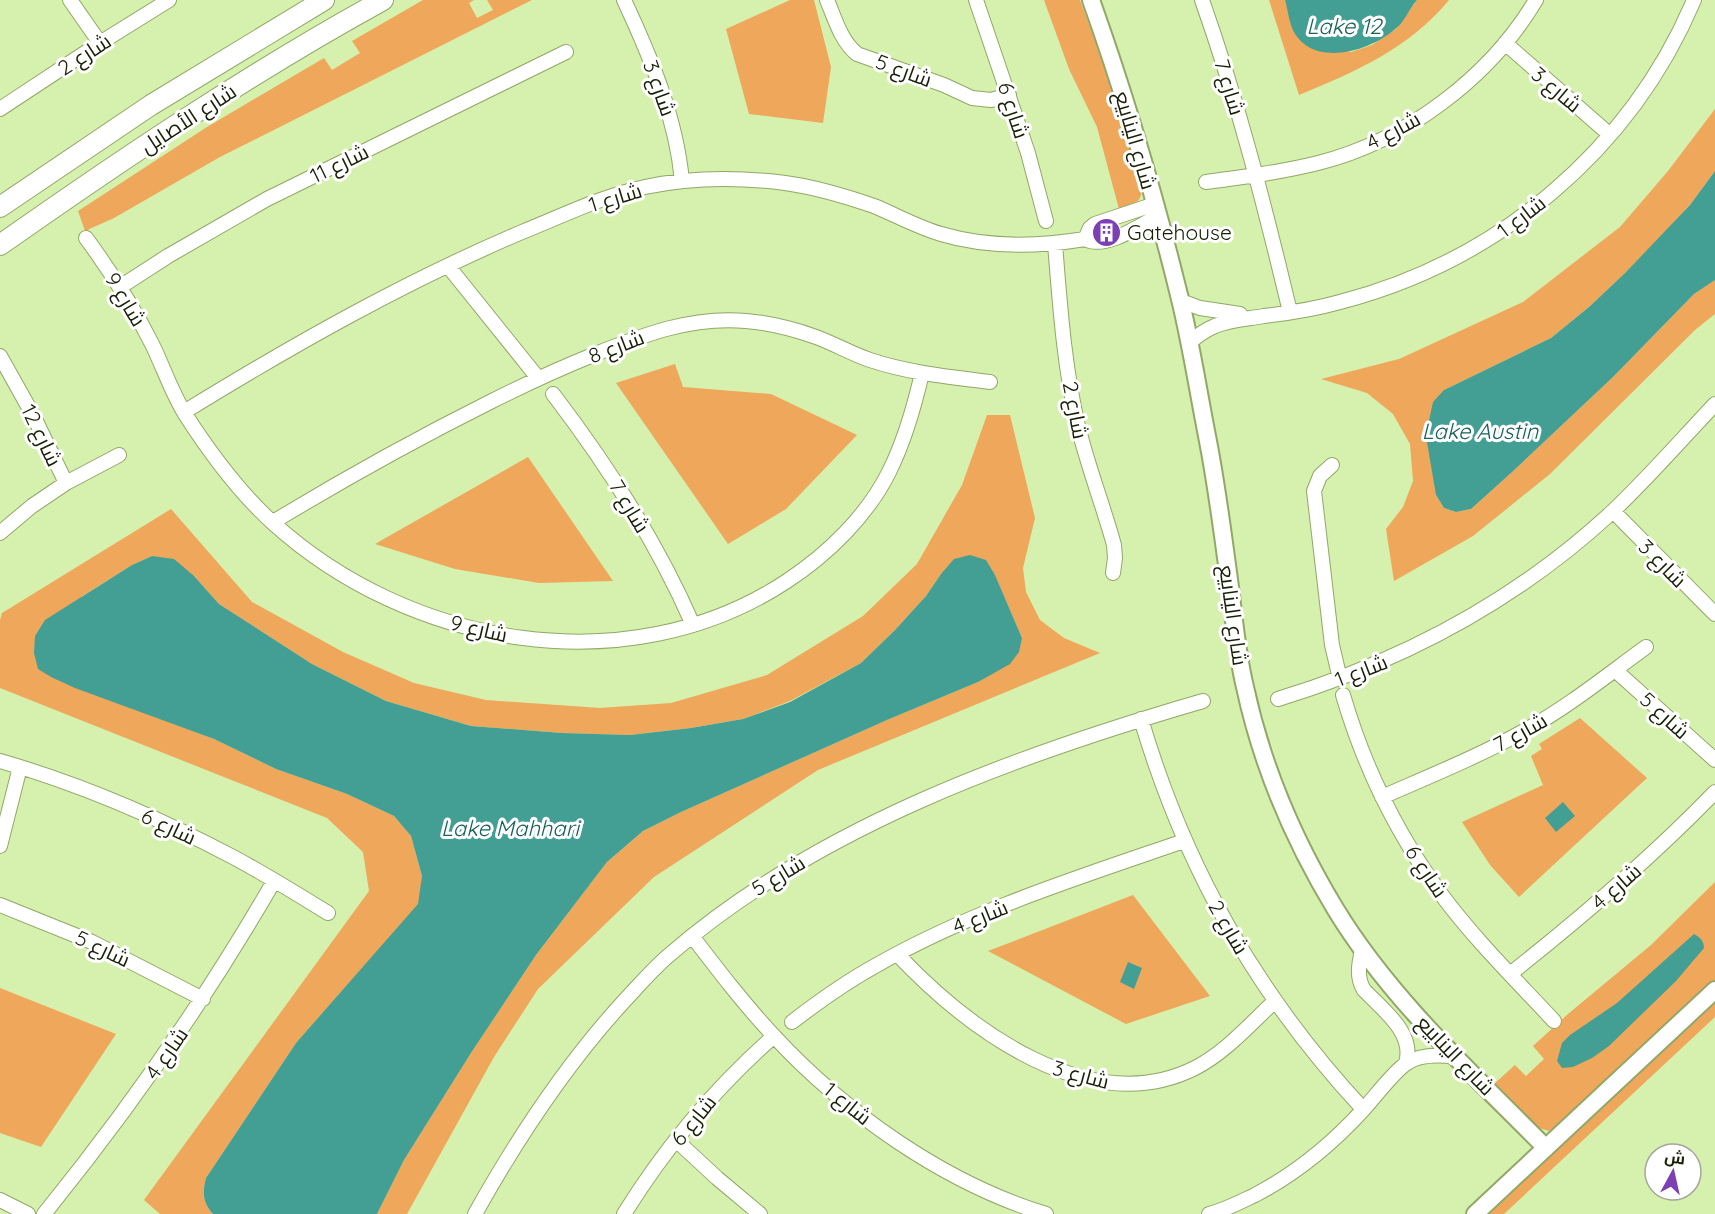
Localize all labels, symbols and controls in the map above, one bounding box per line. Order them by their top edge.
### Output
water label: Lake 12 [1306,12,1383,40]
street label: شارع 2 [53,27,117,82]
street label: شارع 5 [872,48,936,94]
street label: شارع 7 [1207,56,1251,119]
street label: شارع 3 [636,57,682,120]
street label: شارع 3 [1525,61,1587,119]
street label: شارع الأصايل [135,77,242,160]
street label: شارع 6 [991,79,1035,142]
street label: شارع الينابيع [1108,88,1162,193]
street label: شارع 4 [1362,105,1425,157]
street label: شارع 11 [305,138,373,190]
street label: شارع 1 [585,177,645,219]
street label: شارع 1 [1492,189,1552,244]
building icon: Gatehouse [1090,216,1122,248]
place label: Gatehouse [1127,219,1232,245]
street label: شارع 9 [98,267,152,332]
street label: شارع 8 [584,324,648,370]
street label: شارع 2 [1056,379,1094,441]
street label: شارع 12 [14,400,68,471]
water label: Lake Austin [1422,417,1540,445]
street label: شارع 7 [602,475,656,538]
street label: شارع 3 [1632,534,1692,594]
street label: شارع الينابيع [1212,563,1254,667]
street label: شارع 9 [447,609,510,649]
street label: شارع 1 [1331,648,1392,694]
street label: شارع 5 [1633,686,1695,746]
street label: شارع 7 [1489,707,1552,759]
street label: شارع 6 [136,802,201,852]
water label: Lake Mahhari [441,814,581,842]
street label: شارع 6 [1398,840,1454,903]
street label: شارع 5 [747,849,811,903]
street label: شارع 4 [1586,857,1648,916]
street label: شارع 4 [948,893,1012,941]
street label: شارع 2 [1201,895,1255,960]
street label: شارع 5 [70,924,135,974]
street label: شارع الينابيع [1410,1009,1501,1102]
street label: شارع 4 [139,1022,195,1085]
street label: شارع 3 [1049,1054,1112,1096]
street label: شارع 1 [817,1076,877,1132]
street label: شارع 6 [665,1089,723,1152]
north arrow [1643,1142,1703,1202]
text: ش [1664,1146,1687,1168]

